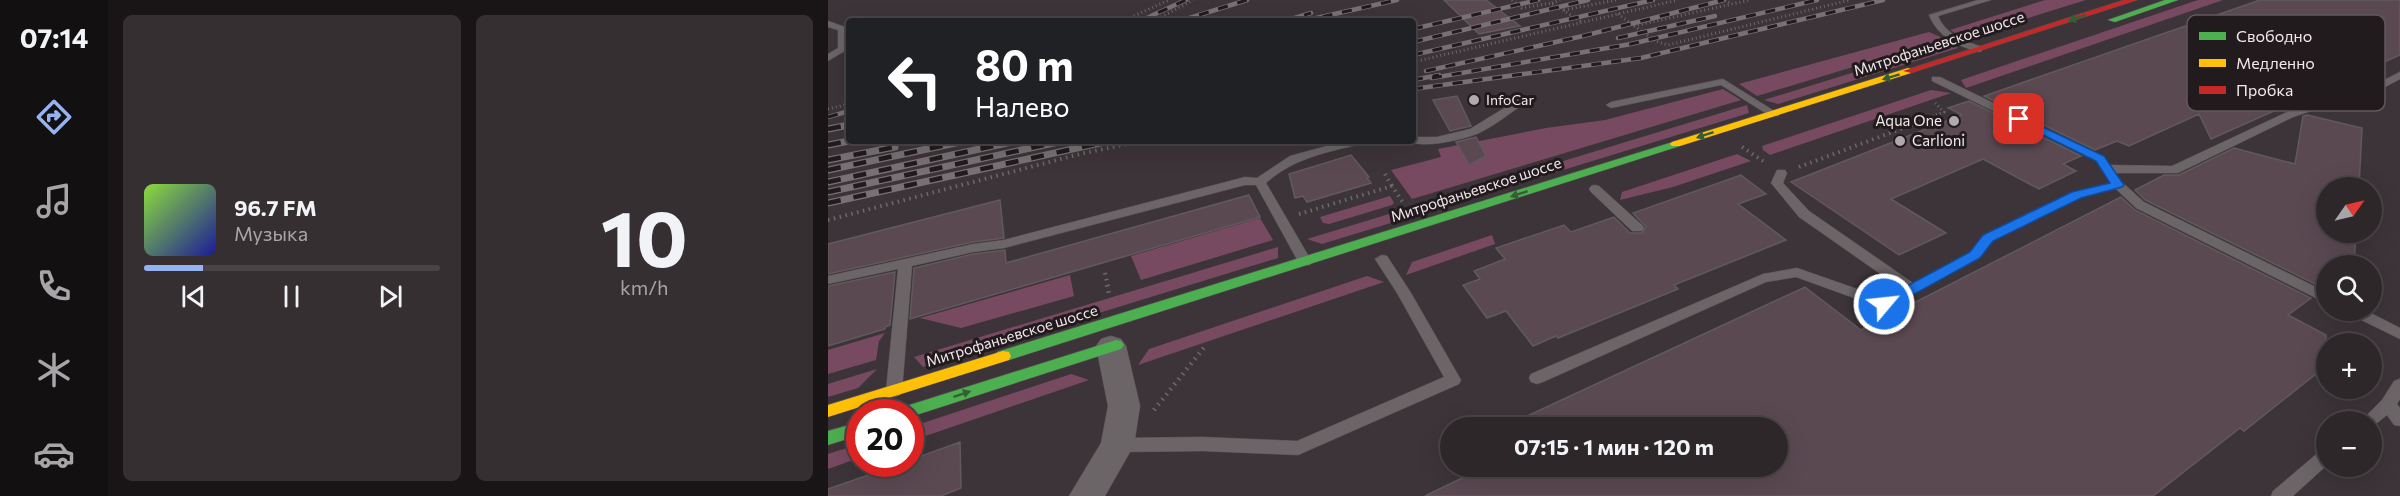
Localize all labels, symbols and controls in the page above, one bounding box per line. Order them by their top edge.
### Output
street label: Митрофаньевское шоссе [1851,7,2026,79]
one-way arrow [2068,14,2086,23]
legend [2187,15,2385,111]
text: 07:14 [20,21,88,54]
text: Свободно [2236,26,2312,45]
text: 80 m [975,38,1074,90]
icon: left [876,42,954,120]
text: Медленно [2236,53,2315,72]
one-way arrow [1882,73,1900,82]
text: Пробка [2236,80,2293,99]
text: Налево [975,90,1070,123]
place label: InfoCar [1486,91,1534,108]
marker: InfoCar [1467,93,1481,107]
pin [1993,93,2044,144]
icon: directions [33,96,75,138]
icon: arrive [2002,102,2035,135]
place label: Aqua One [1875,111,1942,129]
marker: Aqua One [1947,114,1961,128]
one-way arrow [1696,131,1714,141]
place label: Carlioni [1912,131,1965,149]
marker: Carlioni [1893,134,1907,148]
street label: Митрофаньевское шоссе [1388,153,1563,225]
north arrow [2316,177,2382,243]
map controls [2316,177,2382,477]
icon: music [33,180,75,222]
text: 10 [601,188,688,283]
one-way arrow [1510,190,1528,199]
text: 96.7 FM [234,194,317,221]
text: Музыка [234,221,308,245]
button: search [2316,255,2382,321]
icon: phone [33,265,75,307]
position arrow [1852,272,1916,336]
text: km/h [620,275,669,299]
icon: previous [177,280,210,313]
icon: pause [275,280,308,313]
icon: next [374,280,407,313]
street label: Митрофаньевское шоссе [924,300,1100,370]
button: + [2316,333,2382,399]
icon: climate [33,349,75,391]
one-way arrow [953,389,971,399]
speed limit sign: 20 [846,399,924,477]
button: − [2316,411,2382,477]
icon: car [33,433,75,475]
text: 07:15 · 1 мин · 120 m [1514,433,1714,460]

